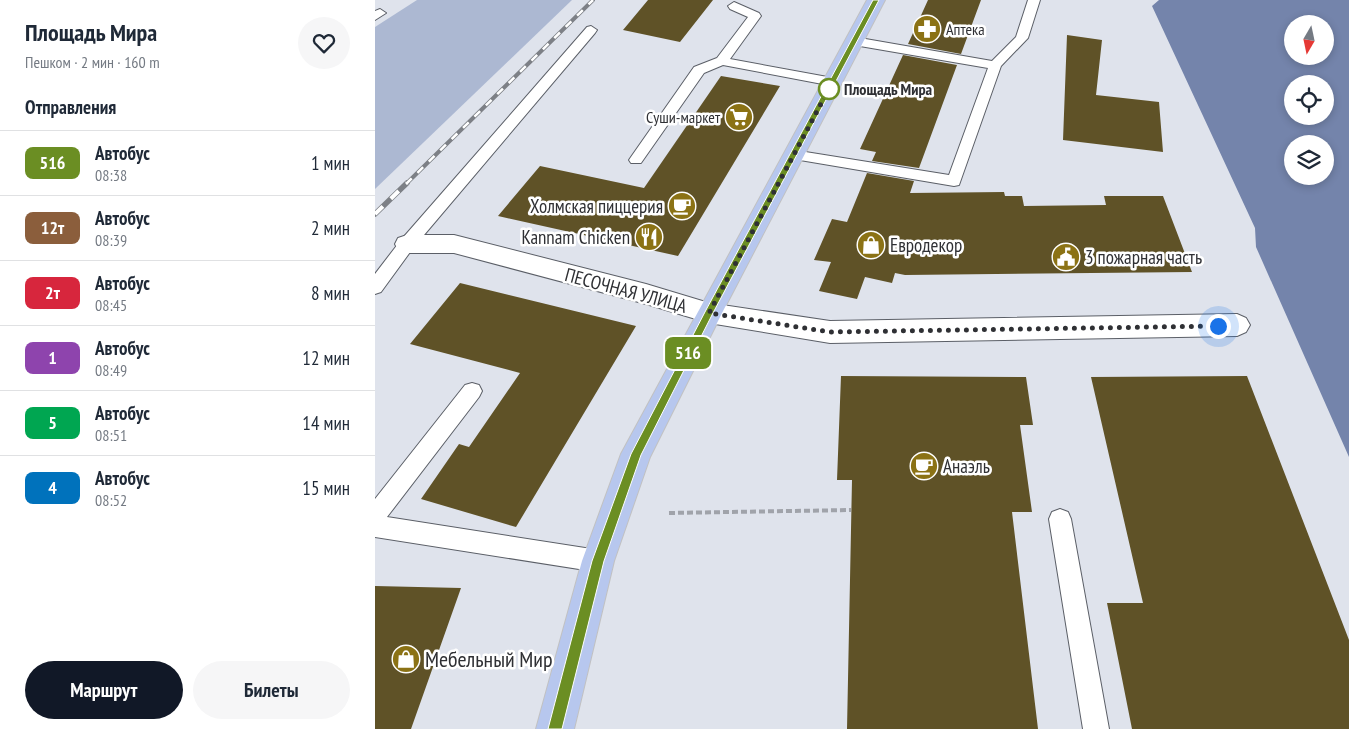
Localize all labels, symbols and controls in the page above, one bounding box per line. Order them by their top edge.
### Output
pharmacy icon: Аптека [912,14,942,44]
north arrow [1284,15,1334,65]
map controls [1284,15,1334,185]
text: Площадь Мира [25,17,157,48]
button: heart [298,17,350,69]
place label: Аптека [946,19,985,39]
text: Пешком · 2 мин · 160 m [25,52,160,72]
button: locate [1284,75,1334,125]
marker: Площадь Мира [818,78,840,100]
place label: Площадь Мира [844,79,933,99]
text: Отправления [25,95,116,119]
supermarket icon: Суши-маркет [724,102,754,132]
place label: Суши-маркет [646,107,721,127]
button: layers [1284,135,1334,185]
text: Автобус [95,141,150,165]
text: 516 [40,151,65,174]
text: 1 мин [311,151,350,175]
text: 08:38 [95,165,127,185]
cafe icon: Холмская пиццерия [667,191,697,221]
place label: Холмская пиццерия [530,194,663,218]
text: Автобус [95,206,150,230]
text: 12т [41,216,64,239]
text: 2 мин [311,216,350,240]
restaurant icon: Kannam Chicken [634,222,664,252]
place label: Kannam Chicken [521,225,630,249]
text: 08:39 [95,230,127,250]
shop icon: Евродекор [856,230,886,260]
place label: Евродекор [890,233,962,257]
public building icon: 3 пожарная часть [1051,242,1081,272]
place label: 3 пожарная часть [1085,245,1202,269]
street label: ПЕСОЧНАЯ УЛИЦА [562,262,690,318]
text: Автобус [95,271,150,295]
text: 2т [45,281,60,304]
text: 8 мин [311,281,350,305]
text: 08:45 [95,295,127,315]
your location [1206,314,1231,339]
text: Автобус [95,336,150,360]
line badge: 516 [659,337,717,369]
text: 516 [675,341,701,364]
text: 1 [48,346,57,369]
text: 12 мин [302,346,350,370]
text: 08:49 [95,360,127,380]
text: Автобус [95,401,150,425]
text: 5 [48,411,57,434]
text: 14 мин [302,411,350,435]
text: 08:51 [95,425,127,445]
cafe icon: Анаэль [909,451,939,481]
place label: Анаэль [943,454,990,478]
text: Автобус [95,466,150,490]
text: 4 [48,476,57,499]
text: 15 мин [302,476,350,500]
text: 08:52 [95,490,127,510]
shop icon: Мебельный Мир [391,644,421,674]
place label: Мебельный Мир [425,645,553,673]
button: Маршрут [25,661,183,719]
button: Билеты [193,661,350,719]

